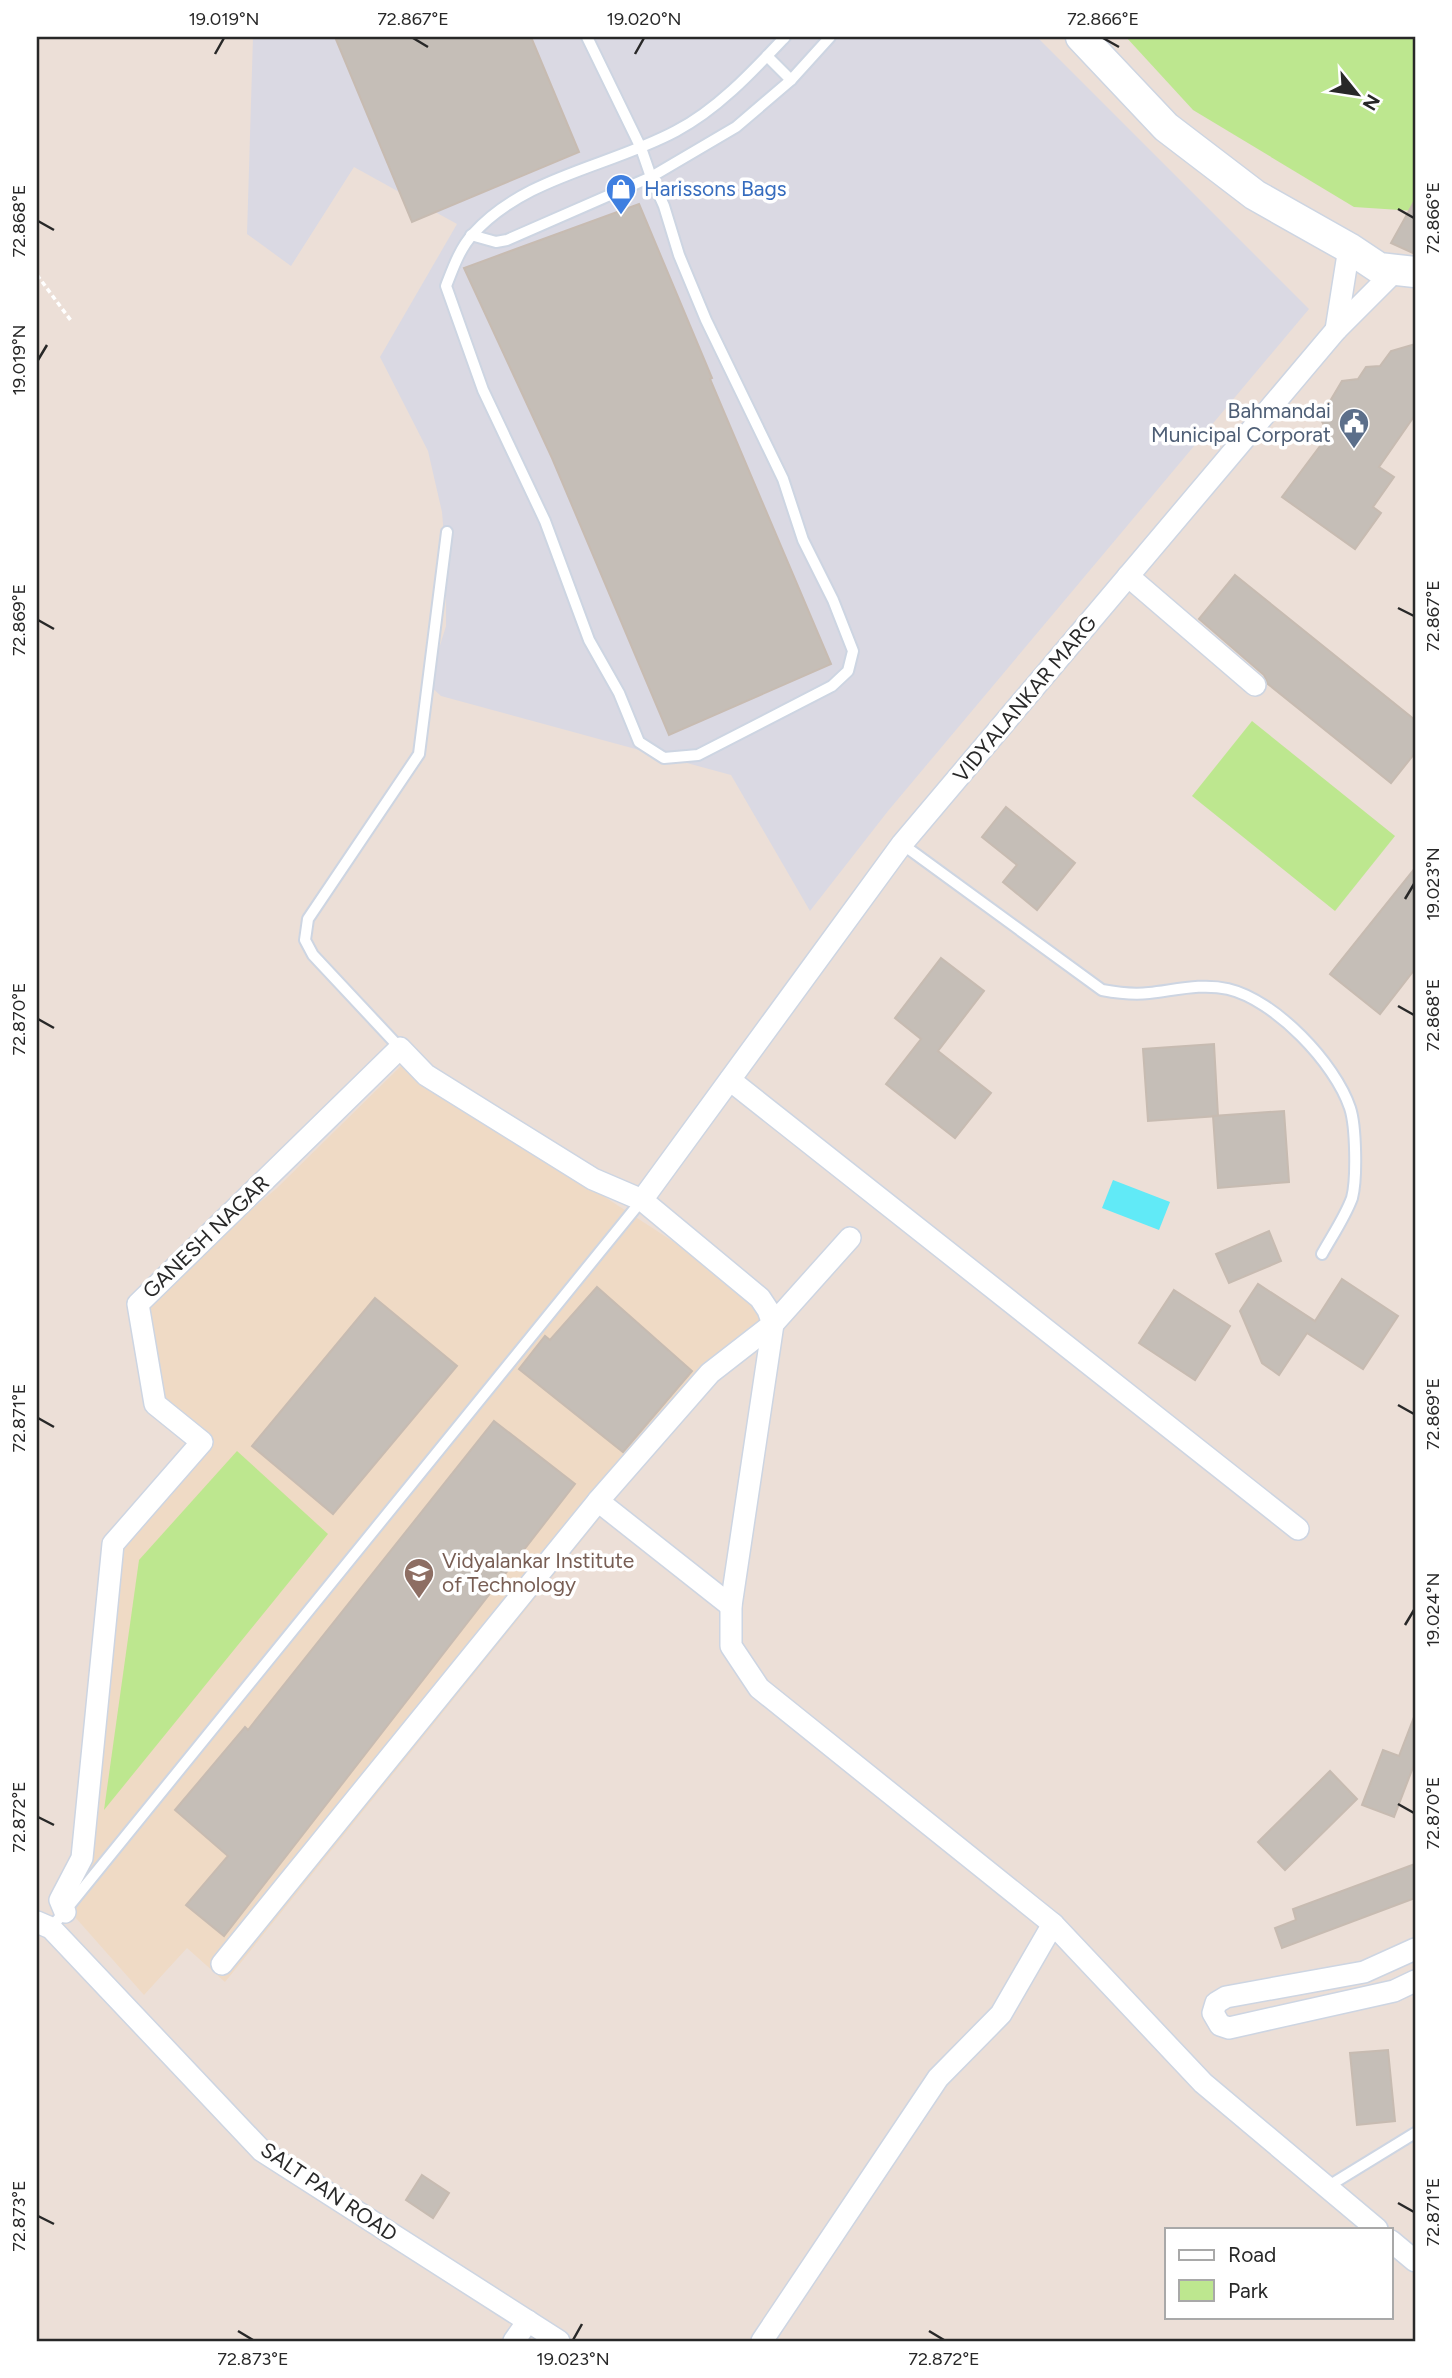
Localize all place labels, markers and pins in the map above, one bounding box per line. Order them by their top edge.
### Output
shop icon: Harissons Bags [604,172,638,216]
place label: Harissons Bags [644,176,787,201]
place label: Bahmandai Municipal Corporat [1151,398,1331,447]
public building icon: Bahmandai Municipal Corporat [1337,406,1371,450]
place label: Vidyalankar Institute of Technology [442,1548,634,1597]
school or university icon: Vidyalankar Institute of Technology [402,1556,436,1600]

